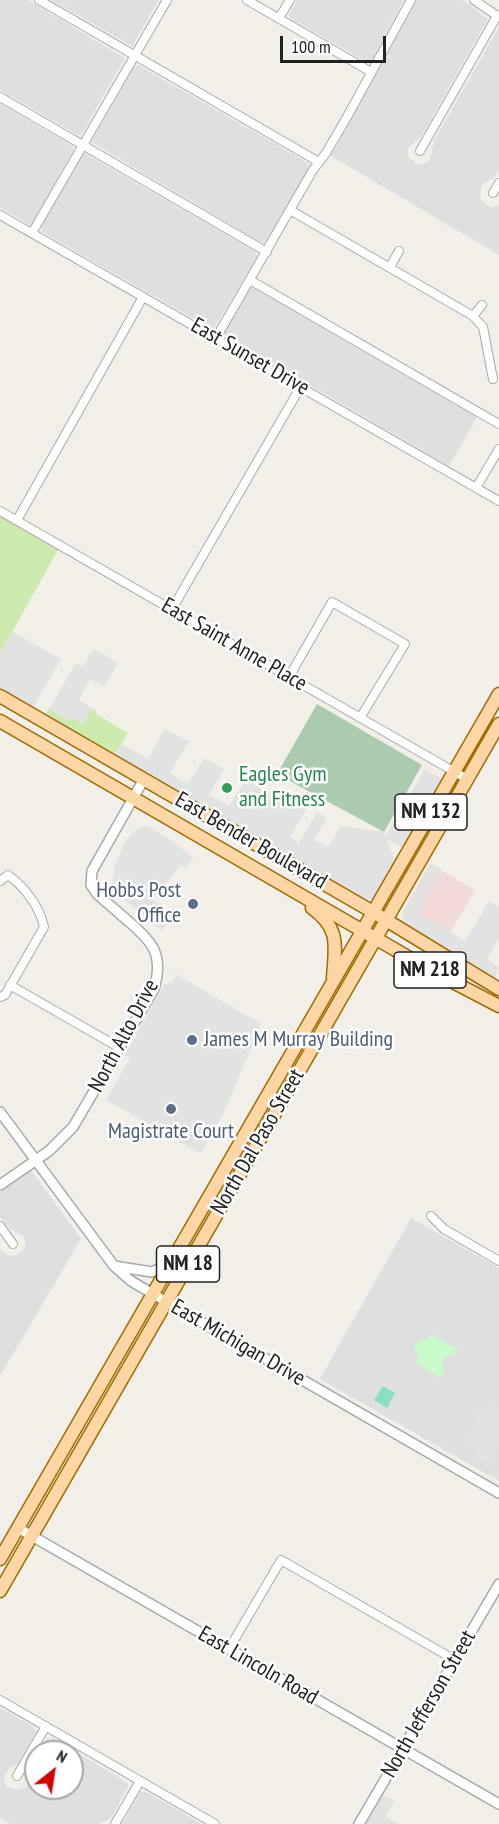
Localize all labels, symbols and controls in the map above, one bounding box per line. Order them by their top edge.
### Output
scale bar [283,24,390,62]
text: 100 m [291,35,331,58]
street label: East Sunset Drive [186,313,314,401]
street label: East Saint Anne Place [157,593,311,697]
place label: Eagles Gym and Fitness [239,762,326,813]
marker: Eagles Gym and Fitness [220,781,234,795]
street label: East Bender Boulevard [170,787,332,895]
road number: NM 132 [395,794,467,830]
place label: Hobbs Post Office [96,878,181,930]
marker: Hobbs Post Office [186,897,200,911]
road number: NM 218 [394,952,466,988]
street label: North Alto Drive [83,975,165,1097]
place label: James M Murray Building [204,1027,393,1053]
marker: James M Murray Building [185,1033,199,1047]
street label: North Dal Paso Street [206,1065,310,1219]
marker: Magistrate Court [164,1102,178,1116]
place label: Magistrate Court [108,1119,234,1145]
road number: NM 18 [156,1246,219,1282]
street label: East Michigan Drive [166,1294,310,1392]
street label: East Lincoln Road [193,1621,323,1711]
street label: North Jefferson Street [376,1626,482,1782]
north arrow [24,1740,84,1800]
text: N [53,1745,71,1767]

